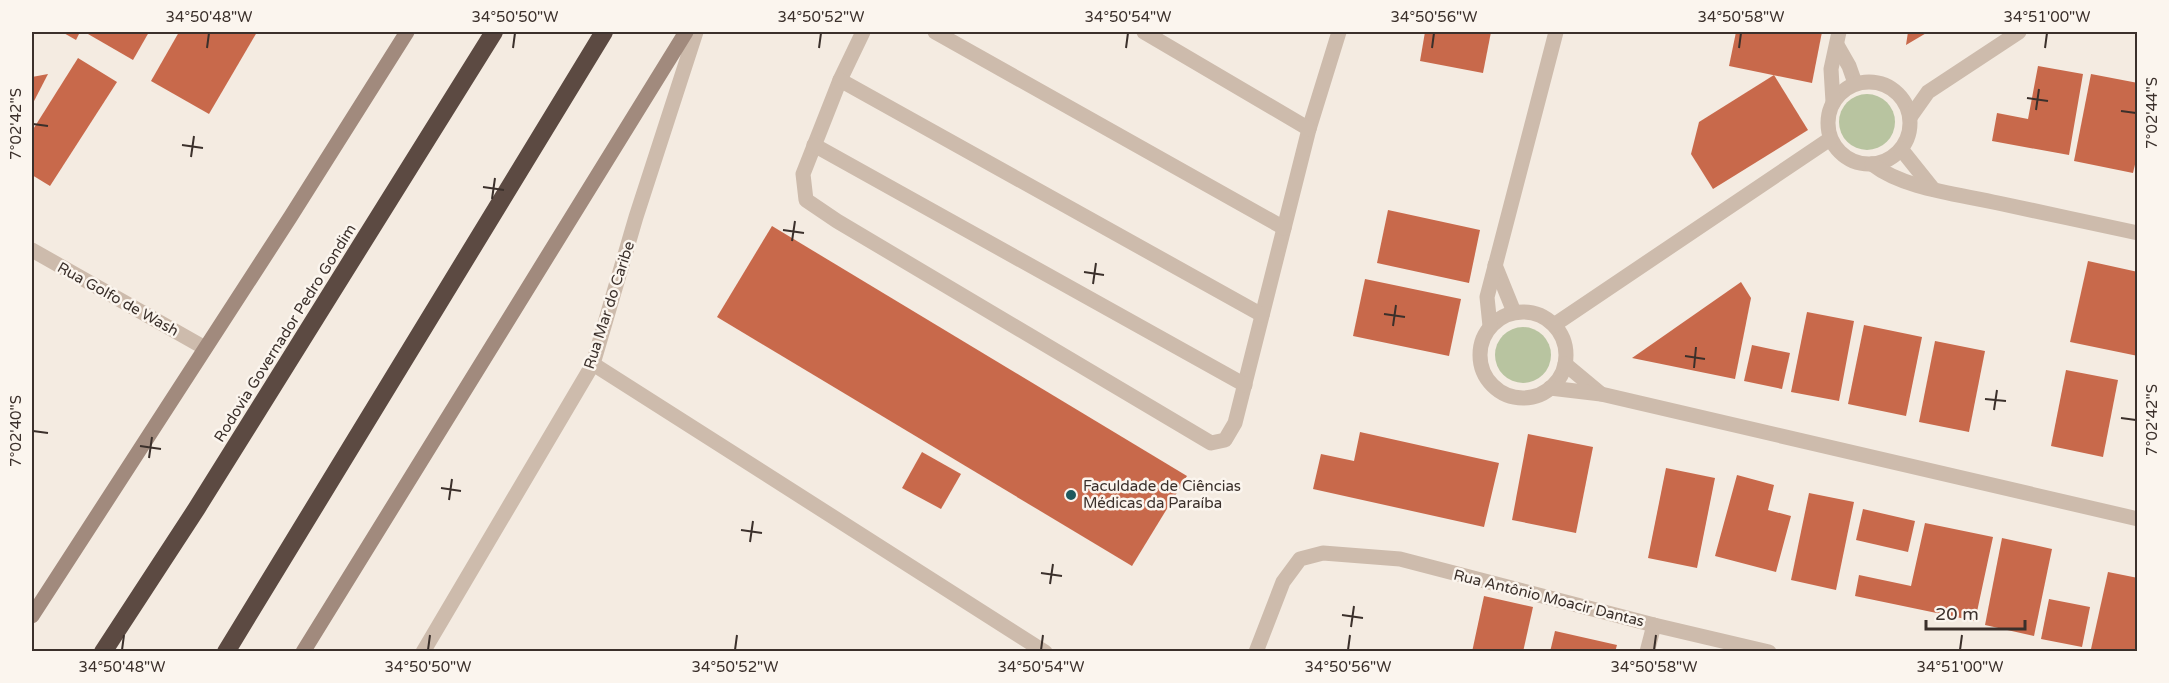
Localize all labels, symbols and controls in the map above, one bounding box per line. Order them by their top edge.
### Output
text: 34°50'48"W [166,8,252,26]
text: 34°50'50"W [472,8,558,26]
text: 34°50'52"W [778,8,864,26]
text: 34°50'54"W [1085,8,1171,26]
text: 34°50'56"W [1391,8,1477,26]
text: 34°50'58"W [1698,8,1784,26]
text: 34°51'00"W [2004,8,2090,26]
text: 7°02'44"S [2143,77,2161,149]
text: 7°02'42"S [7,88,25,160]
street label: Rodovia Governador Pedro Gondim [210,221,360,445]
street label: Rua Mar do Caribe [580,239,638,371]
street label: Rua Golfo de Wash [54,258,182,340]
text: 7°02'42"S [2143,384,2161,456]
text: 7°02'40"S [7,395,25,467]
place label: Faculdade de Ciências Médicas da Paraíba [1083,477,1241,512]
marker: Faculdade de Ciências Médicas da Paraíba [1064,488,1078,502]
street label: Rua Antônio Moacir Dantas [1452,566,1646,630]
scale bar [1926,593,2025,631]
text: 20 m [1935,603,1979,625]
text: 34°50'48"W [79,658,165,676]
text: 34°50'50"W [385,658,471,676]
text: 34°50'52"W [692,658,778,676]
text: 34°50'54"W [998,658,1084,676]
text: 34°50'56"W [1305,658,1391,676]
text: 34°50'58"W [1611,658,1697,676]
text: 34°51'00"W [1917,658,2003,676]

